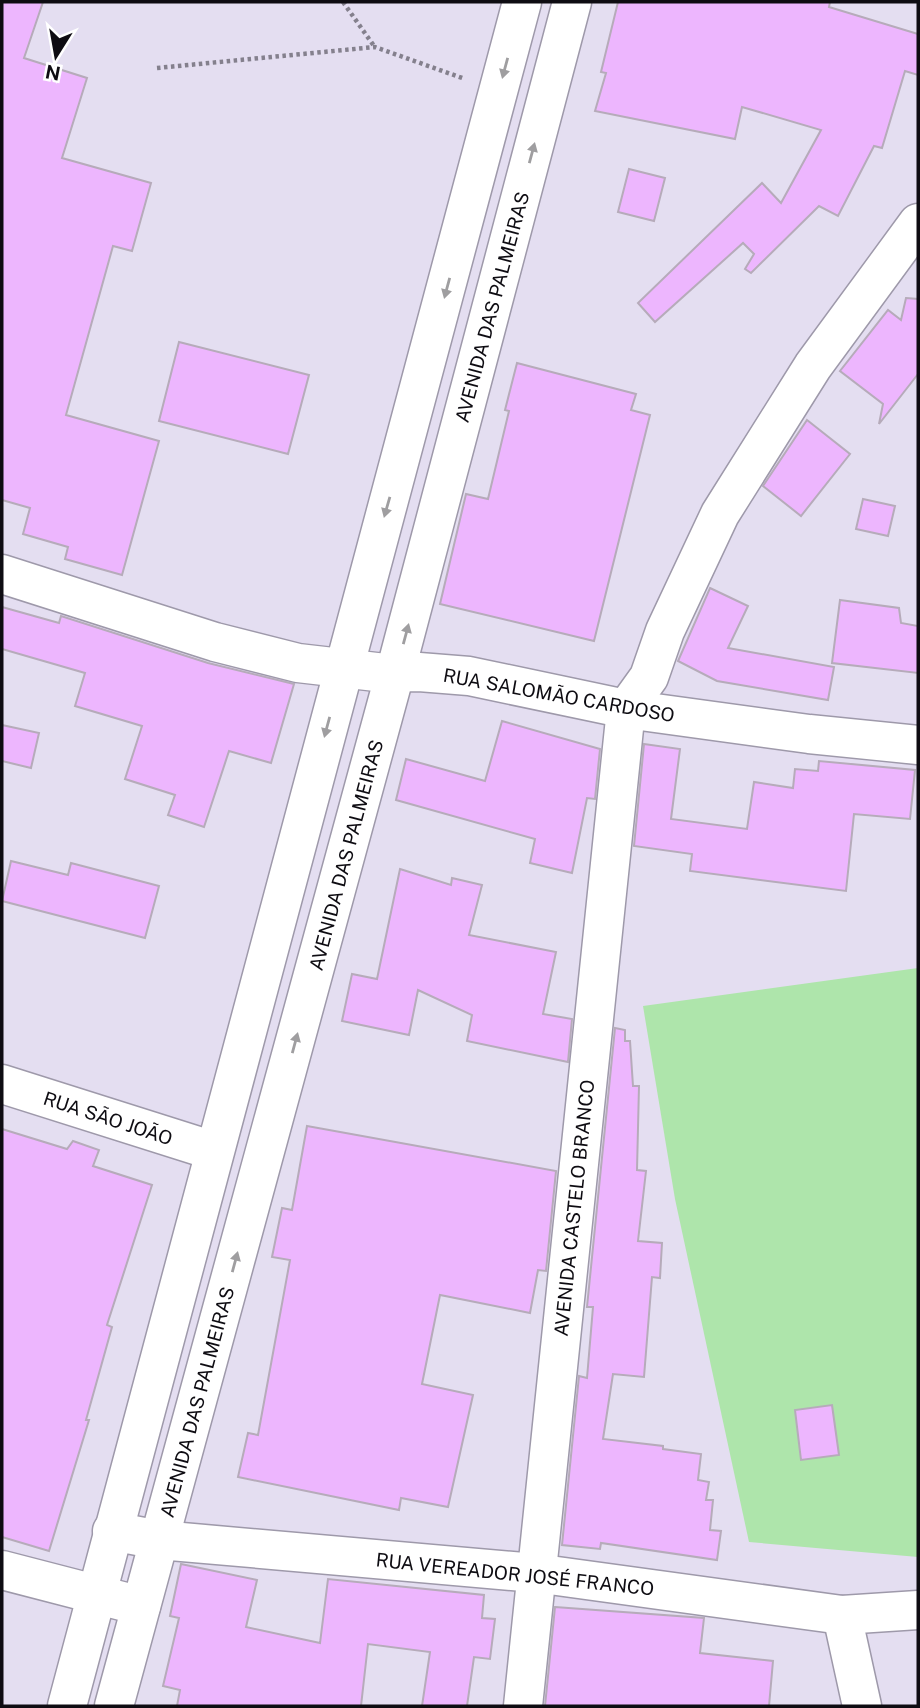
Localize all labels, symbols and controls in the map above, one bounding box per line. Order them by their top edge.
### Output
north arrow [21,21,91,91]
one-way arrow [499,57,510,79]
text: N [43,60,62,85]
one-way arrow [527,142,538,164]
street label: AVENIDA DAS PALMEIRAS [451,189,533,425]
one-way arrow [442,278,452,299]
one-way arrow [381,496,392,518]
one-way arrow [401,623,411,644]
street label: RUA SALOMÃO CARDOSO [442,664,676,726]
one-way arrow [321,716,331,737]
street label: AVENIDA DAS PALMEIRAS [305,737,387,973]
one-way arrow [290,1032,300,1053]
street label: AVENIDA CASTELO BRANCO [550,1079,598,1337]
street label: RUA SÃO JOÃO [41,1087,175,1149]
one-way arrow [230,1251,240,1272]
street label: AVENIDA DAS PALMEIRAS [156,1284,238,1520]
street label: RUA VEREADOR JOSÉ FRANCO [375,1548,655,1600]

